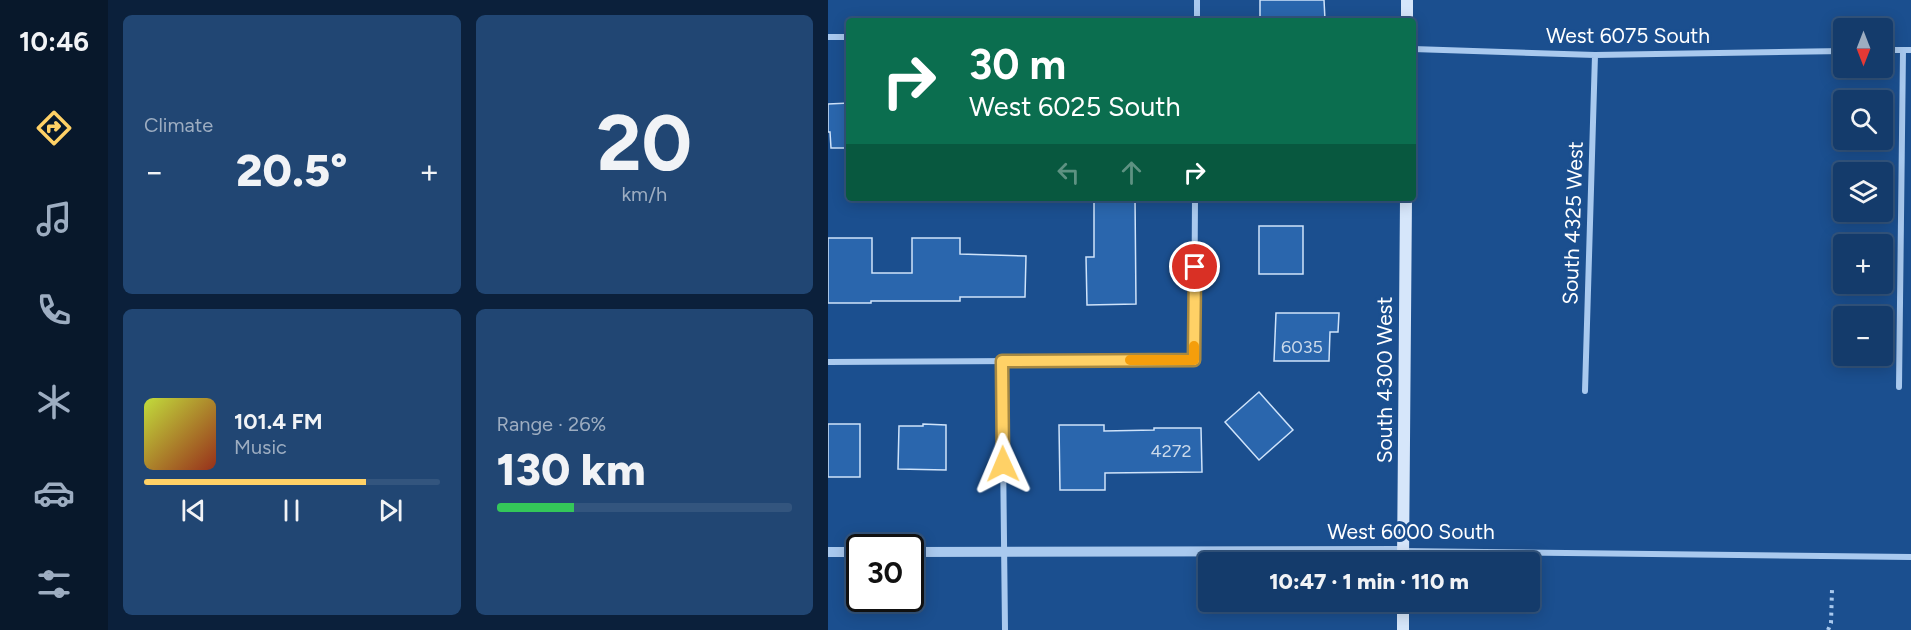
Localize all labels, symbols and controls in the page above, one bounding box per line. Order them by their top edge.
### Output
north arrow [1833,18,1893,78]
map controls [1833,18,1893,366]
street label: West 6075 South [1546,23,1710,48]
text: 10:46 [19,25,89,58]
text: 30 m [969,39,1066,90]
icon: right [870,42,948,120]
text: West 6025 South [969,90,1180,123]
button: search [1833,90,1893,150]
text: 20 [596,96,692,190]
icon: directions [33,107,75,149]
text: Climate [144,113,213,137]
street label: South 4325 West [1557,141,1588,305]
text: 20.5° [236,143,347,197]
text: − [144,152,165,191]
text: + [419,152,440,191]
icon: left [1052,156,1085,189]
icon: ahead [1115,156,1148,189]
icon: right [1178,156,1211,189]
button: layers [1833,162,1893,222]
text: km/h [621,182,667,206]
icon: music [33,198,75,240]
button: + [1833,234,1893,294]
pin [1169,241,1220,292]
icon: arrive [1178,250,1211,283]
icon: phone [33,289,75,331]
street label: South 4300 West [1372,297,1397,463]
button: − [1833,306,1893,366]
house number: 6035 [1281,336,1323,358]
icon: climate [33,381,75,423]
text: 101.4 FM [234,408,322,435]
text: Range · 26% [497,412,606,436]
position arrow [971,432,1035,496]
text: Music [234,435,287,459]
house number: 4272 [1151,440,1191,462]
text: 130 km [497,442,646,496]
icon: car [33,472,75,514]
icon: previous [177,494,210,527]
icon: pause [275,494,308,527]
icon: next [374,494,407,527]
street label: West 6000 South [1327,519,1495,544]
speed limit sign: 30 [846,534,924,612]
icon: filters [33,563,75,605]
text: 10:47 · 1 min · 110 m [1269,568,1469,595]

